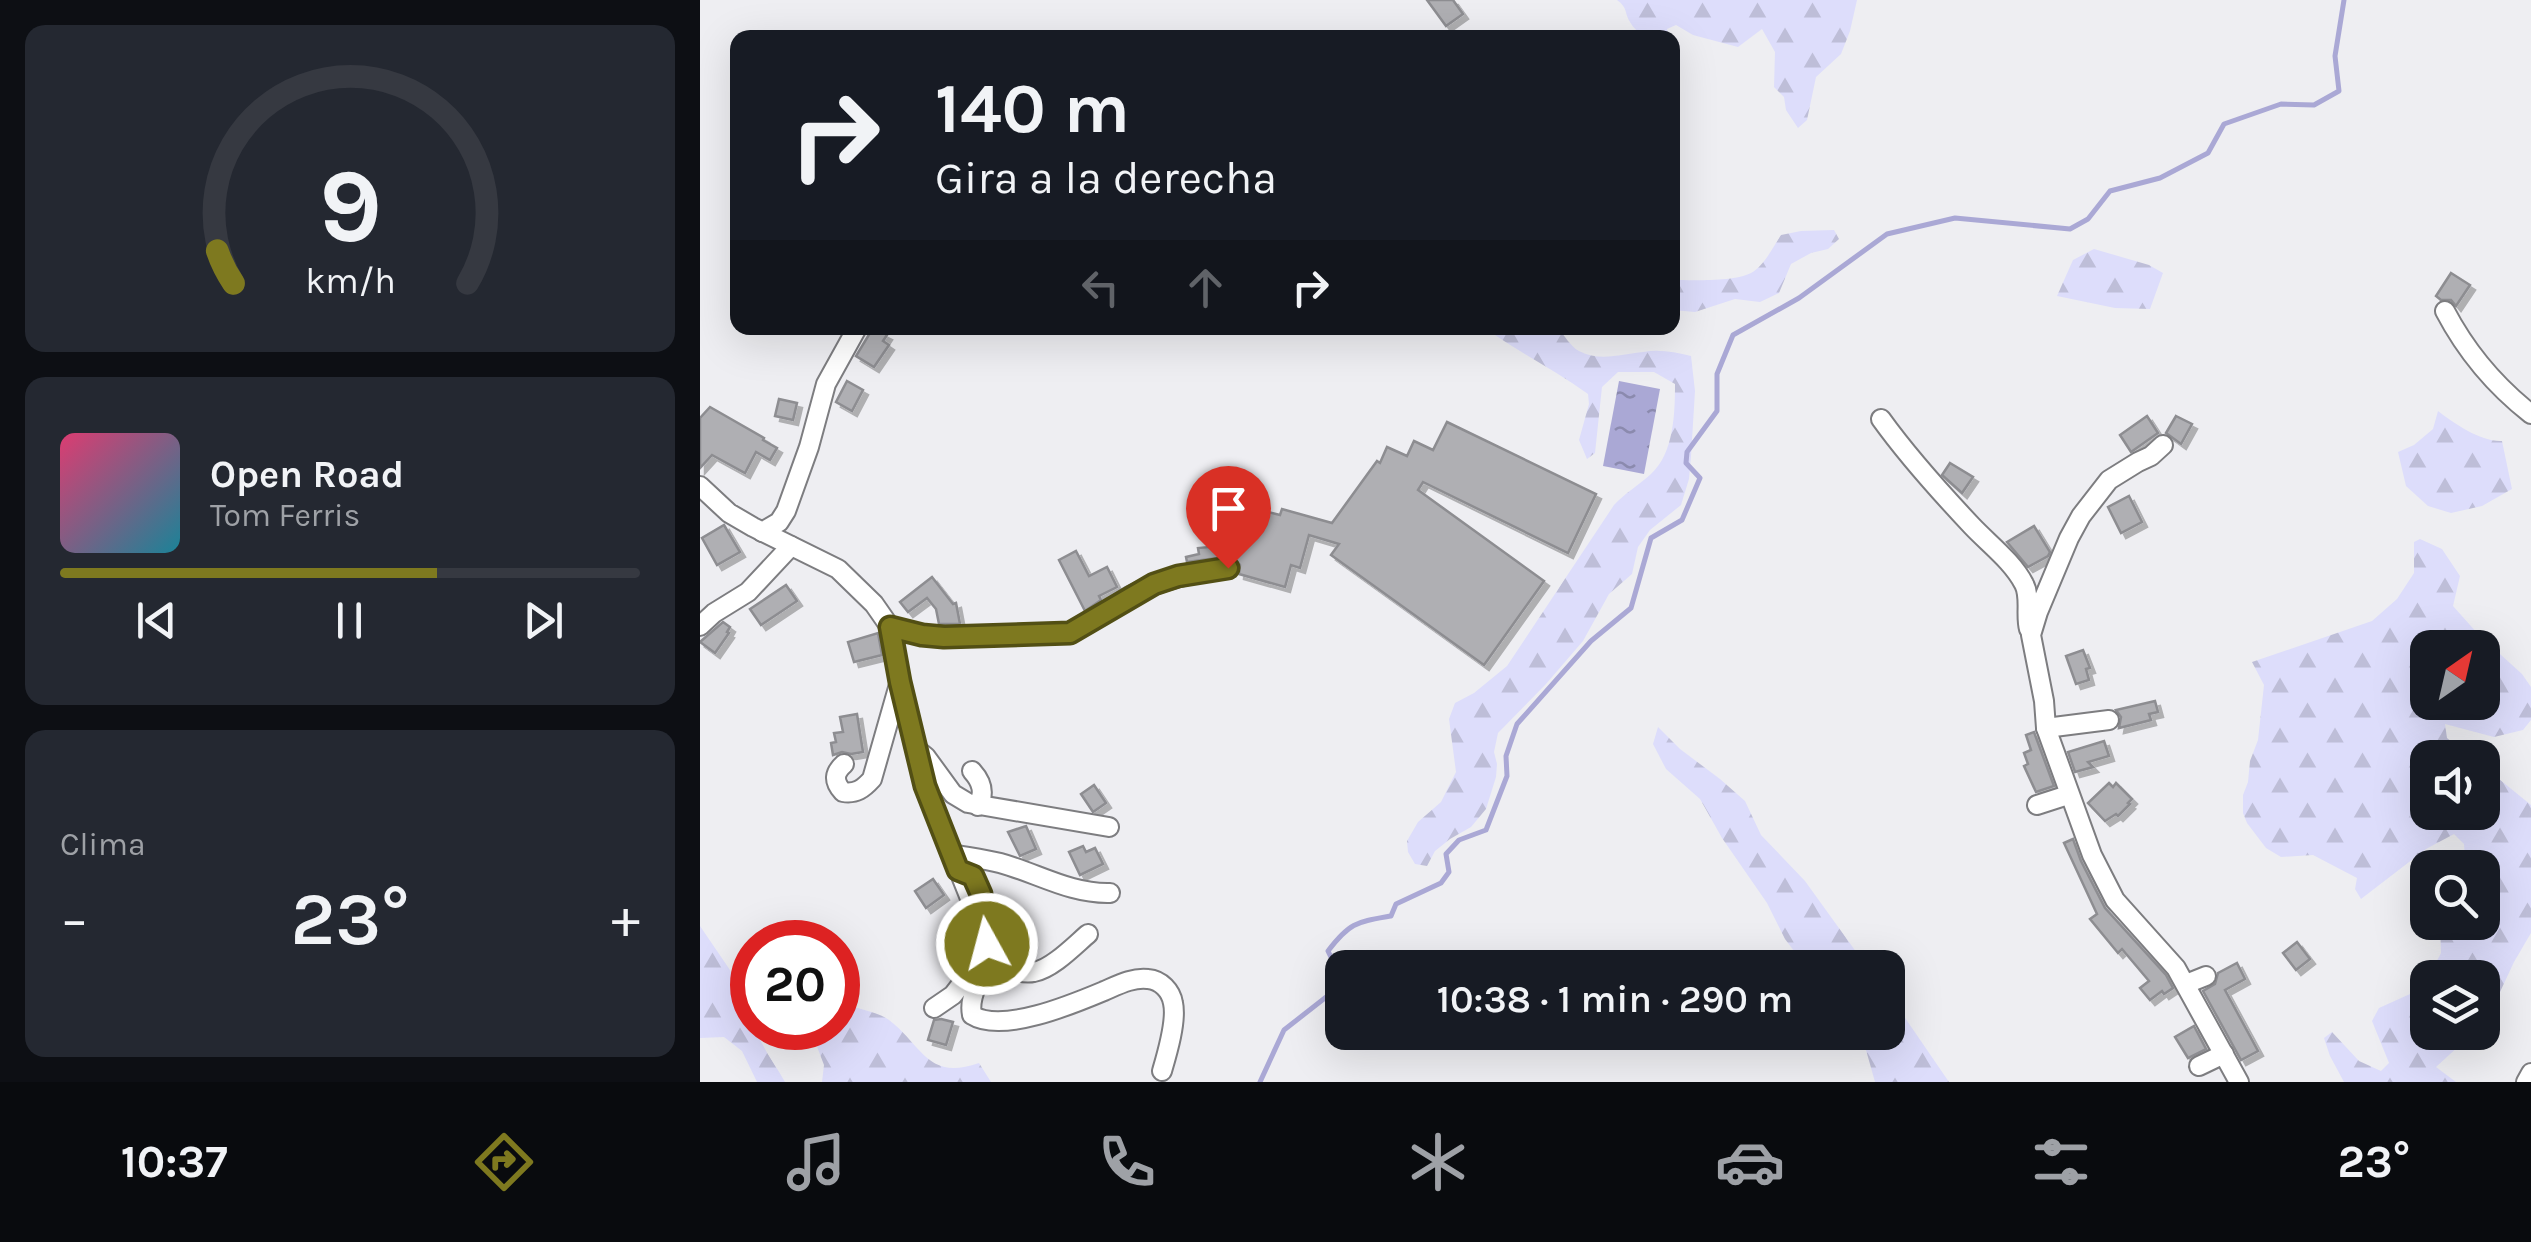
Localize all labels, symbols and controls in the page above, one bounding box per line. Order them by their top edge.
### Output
text: 140 m [935,68,1130,150]
icon: right [770,70,900,200]
text: 9 [318,146,382,267]
text: Gira a la derecha [935,152,1277,204]
text: km/h [305,260,395,302]
icon: left [1073,260,1128,315]
icon: ahead [1178,260,1233,315]
icon: right [1283,260,1338,315]
text: Open Road [210,452,404,497]
pin [1186,466,1271,569]
icon: arrive [1201,481,1256,536]
text: Tom Ferris [210,497,360,534]
icon: previous [129,593,184,648]
icon: pause [322,593,377,648]
icon: next [516,593,571,648]
north arrow [2410,630,2500,720]
map controls [2410,630,2500,1050]
button: sound [2410,740,2500,830]
text: Clima [60,826,146,863]
button: search [2410,850,2500,940]
text: 23° [291,875,410,963]
text: − [60,887,89,951]
text: + [611,887,640,951]
position arrow [935,892,1039,996]
speed limit sign: 20 [730,920,860,1050]
button: layers [2410,960,2500,1050]
text: 10:38 · 1 min · 290 m [1437,977,1793,1022]
icon: directions [469,1127,539,1197]
icon: music [781,1127,851,1197]
icon: phone [1092,1127,1162,1197]
icon: climate [1403,1127,1473,1197]
icon: car [1715,1127,1785,1197]
icon: filters [2026,1127,2096,1197]
text: 10:37 [121,1136,228,1188]
text: 23° [2338,1136,2410,1188]

